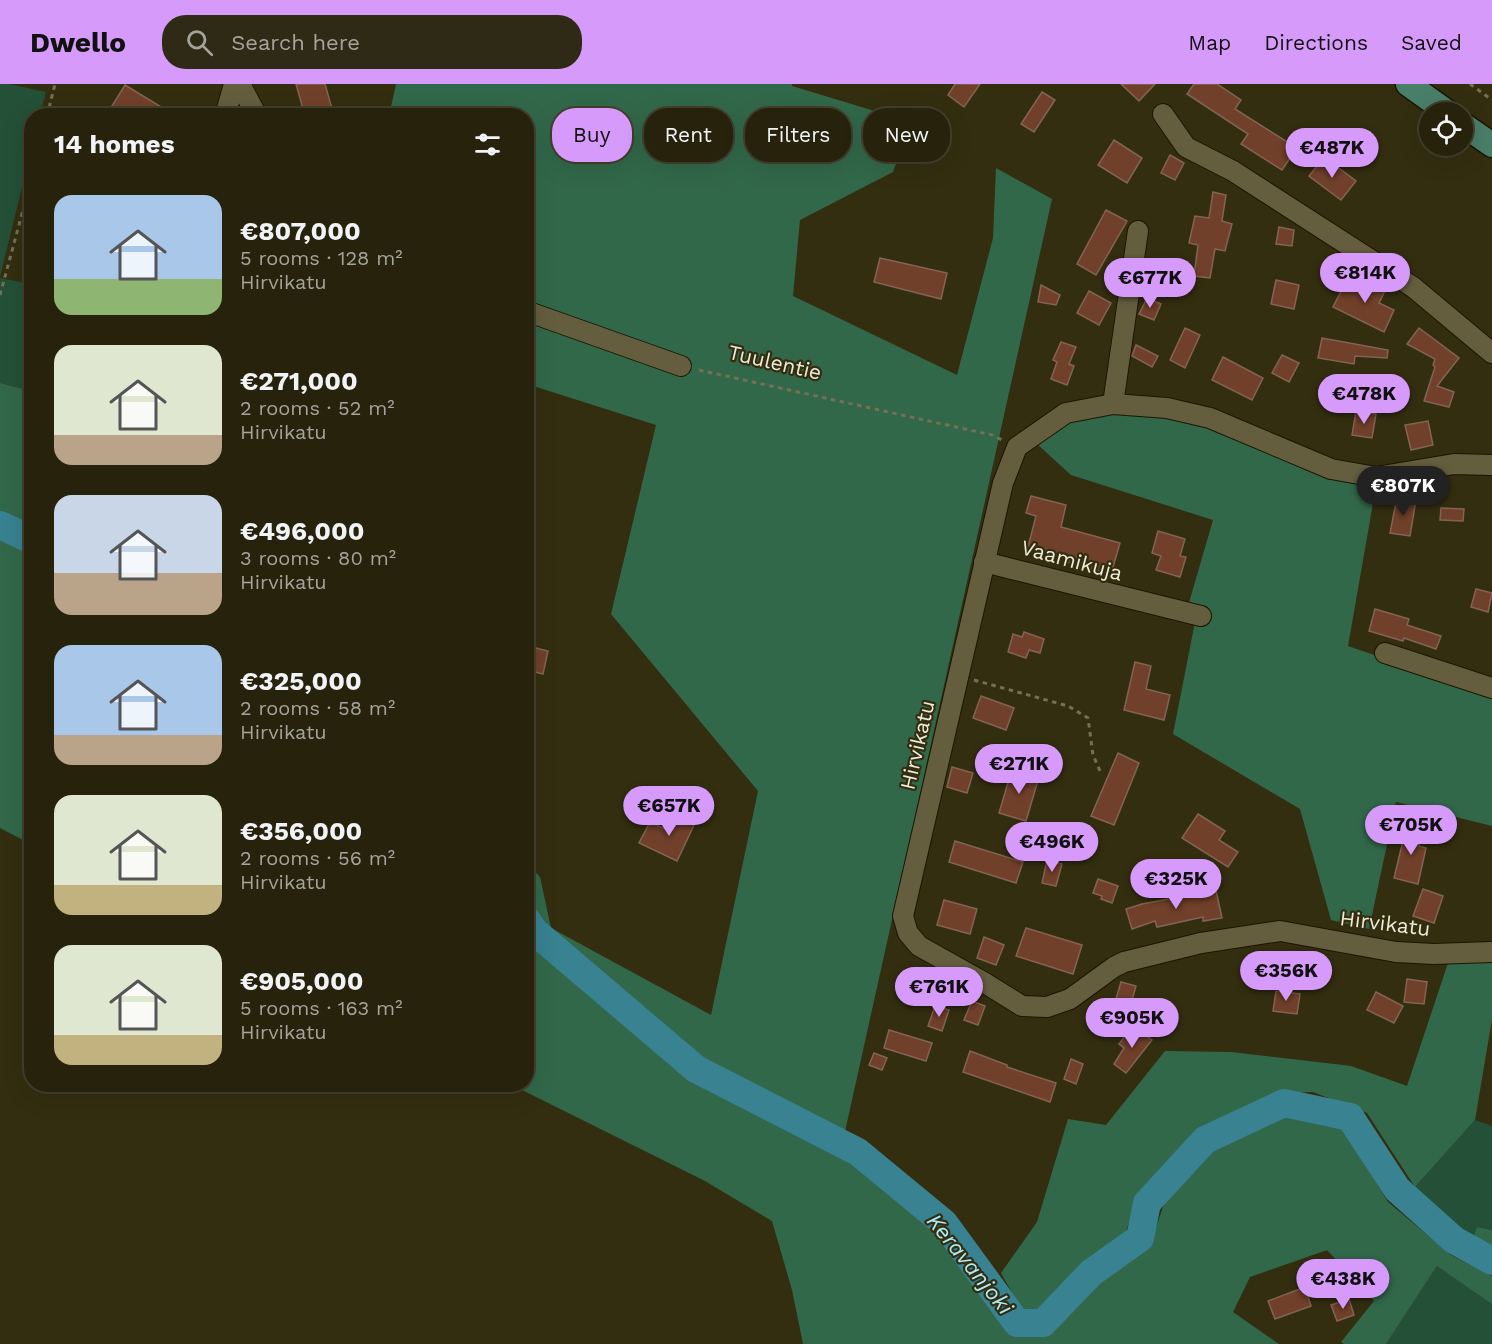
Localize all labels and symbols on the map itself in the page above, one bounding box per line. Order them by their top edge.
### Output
pin: €487K [1290,128,1374,179]
pin: €814K [1323,253,1407,304]
pin: €677K [1108,258,1192,309]
street label: Tuulentie [726,339,824,385]
pin: €478K [1322,374,1406,425]
pin: €807K [1361,466,1445,517]
street label: Vaamikuja [1019,534,1126,586]
street label: Hirvikatu [895,698,939,792]
pin: €271K [977,744,1061,795]
pin: €657K [627,786,711,837]
pin: €705K [1369,805,1453,856]
pin: €496K [1010,822,1094,873]
pin: €325K [1134,859,1218,910]
street label: Hirvikatu [1338,905,1432,941]
pin: €356K [1244,951,1328,1002]
pin: €761K [897,967,981,1018]
pin: €905K [1090,998,1174,1049]
water label: Keravanjoki [922,1209,1019,1320]
pin: €438K [1301,1259,1385,1310]

